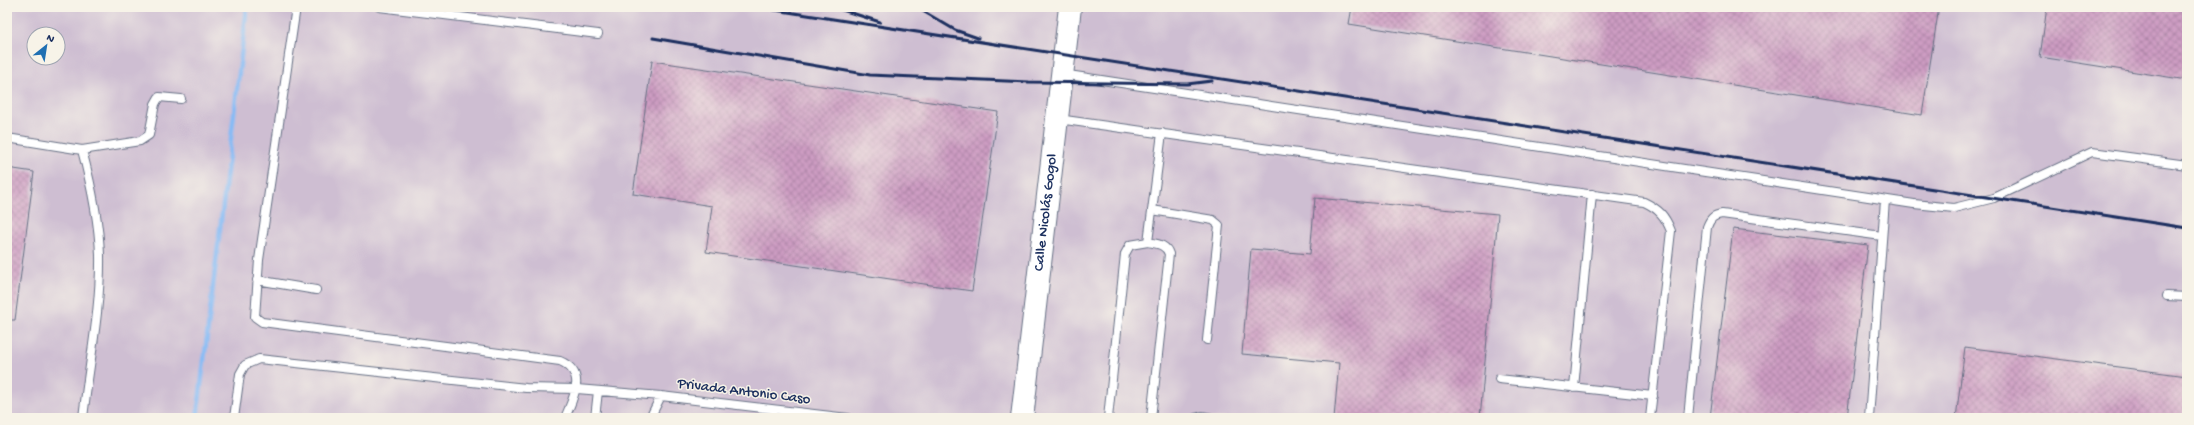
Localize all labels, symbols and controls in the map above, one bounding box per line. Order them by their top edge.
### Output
north arrow [26,26,66,66]
text: N [44,32,56,46]
street label: Calle Nicolás Gogol [1030,153,1062,272]
street label: Privada Antonio Caso [675,375,812,409]

